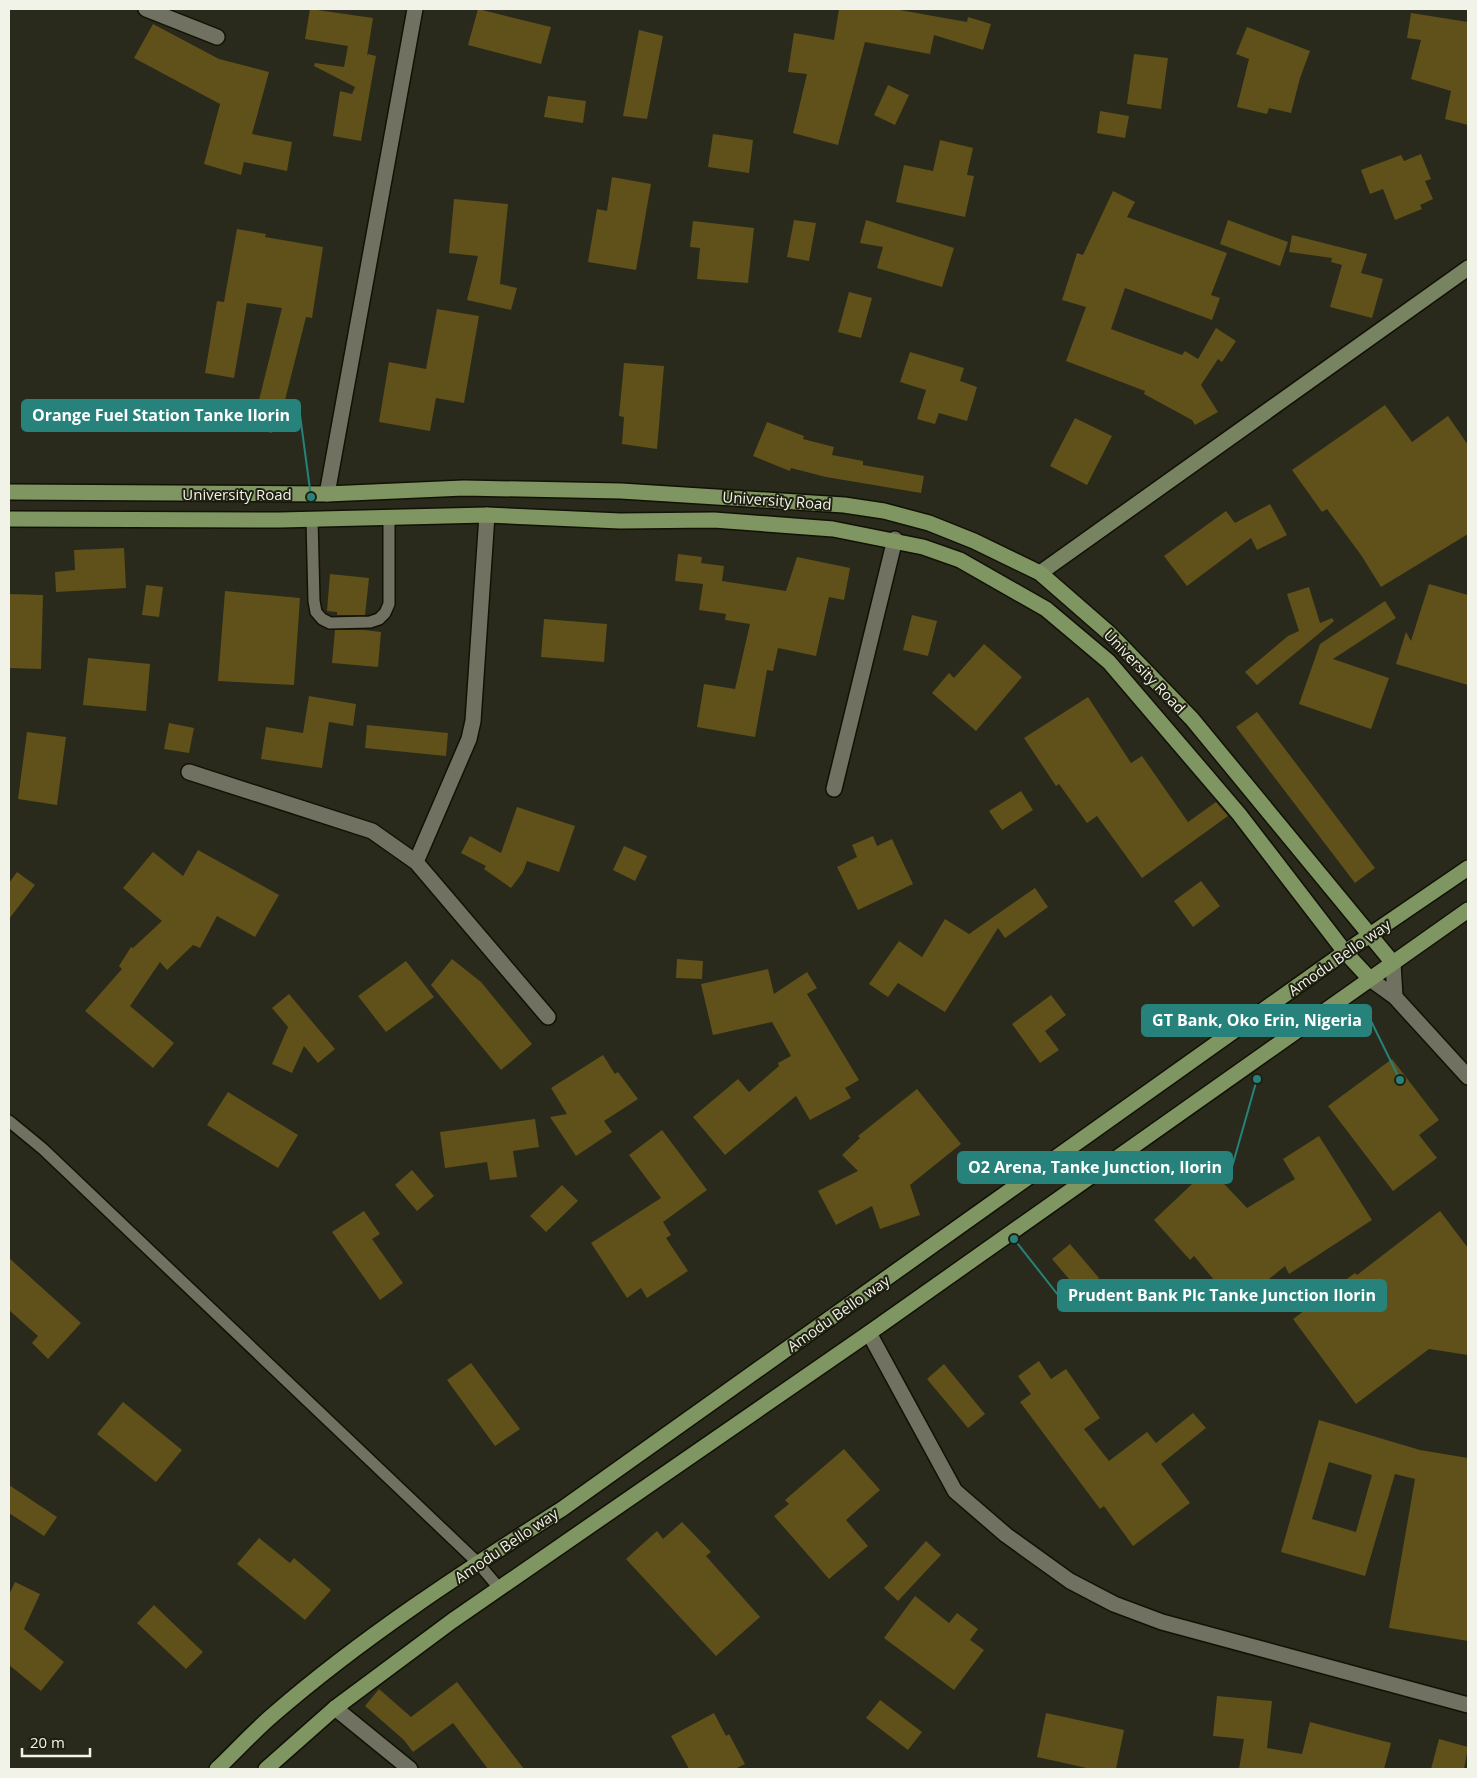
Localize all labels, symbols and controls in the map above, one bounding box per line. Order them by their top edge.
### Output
callout: Orange Fuel Station Tanke Ilorin [22,400,300,431]
text: Orange Fuel Station Tanke Ilorin [32,404,290,426]
street label: University Road [182,484,292,504]
street label: University Road [722,486,832,514]
street label: University Road [1100,625,1190,717]
street label: Amodu Bello way [1284,914,1395,1000]
callout: GT Bank, Oko Erin, Nigeria [1142,1005,1371,1036]
text: GT Bank, Oko Erin, Nigeria [1152,1009,1362,1031]
callout: O2 Arena, Tanke Junction, Ilorin [958,1152,1232,1183]
text: O2 Arena, Tanke Junction, Ilorin [968,1156,1222,1178]
street label: Amodu Bello way [783,1270,894,1356]
callout: Prudent Bank Plc Tanke Junction Ilorin [1058,1280,1386,1311]
text: Prudent Bank Plc Tanke Junction Ilorin [1068,1284,1376,1306]
street label: Amodu Bello way [450,1503,562,1587]
scale bar [22,1726,90,1758]
text: 20 m [30,1732,65,1752]

